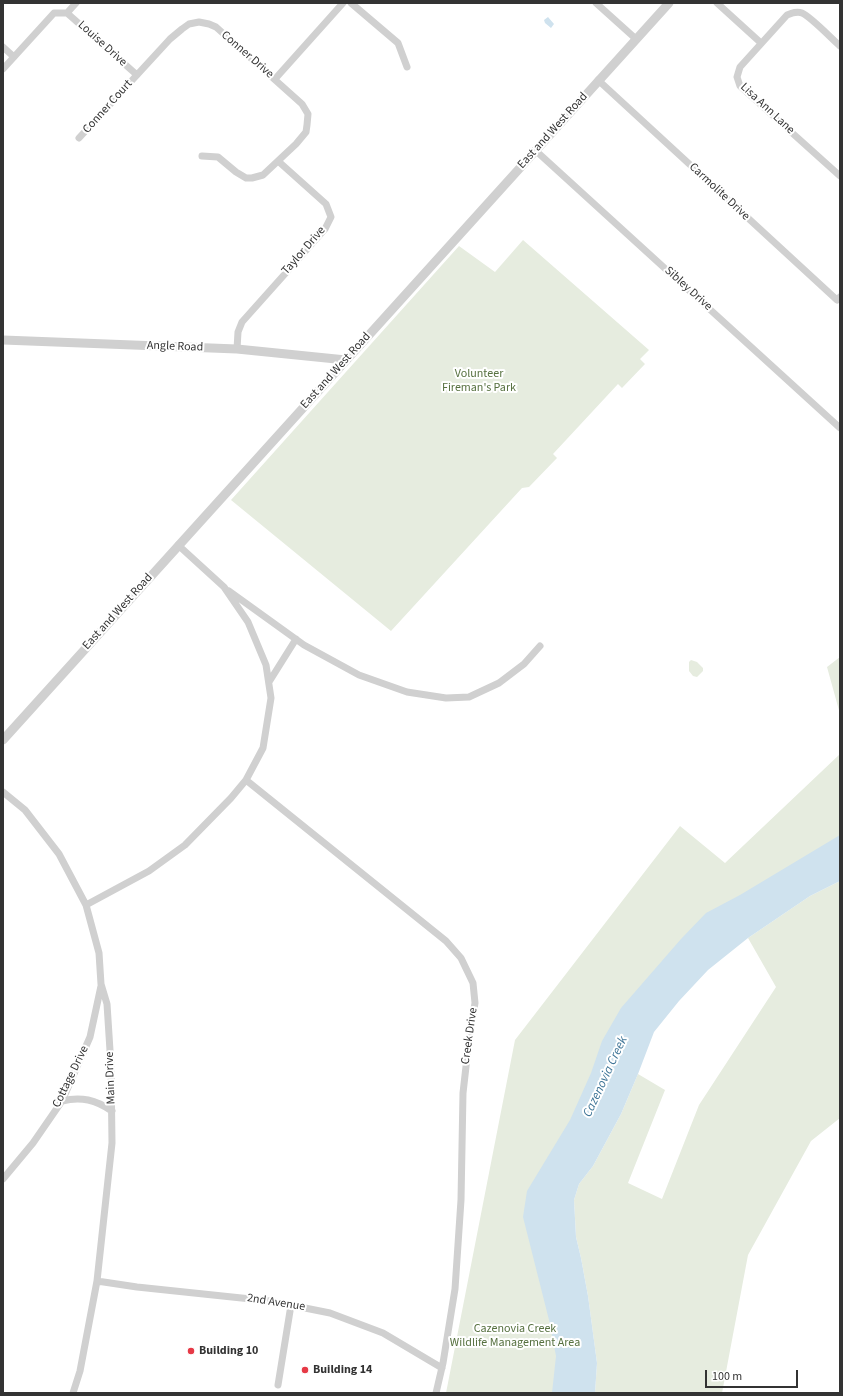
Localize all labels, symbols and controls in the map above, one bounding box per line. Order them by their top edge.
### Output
street label: Louise Drive [74,18,130,70]
street label: Conner Drive [218,28,276,82]
street label: Conner Court [80,77,136,137]
street label: Lisa Ann Lane [737,80,797,138]
street label: East and West Road [515,90,591,172]
street label: Carmolite Drive [686,160,752,224]
street label: Taylor Drive [279,224,329,278]
street label: Sibley Drive [661,264,715,314]
street label: East and West Road [298,330,374,412]
street label: Angle Road [147,339,203,355]
park label: Volunteer Fireman's Park [442,367,516,395]
street label: East and West Road [80,571,156,653]
street label: Creek Drive [459,1007,481,1065]
water label: Cazenovia Creek [580,1034,632,1120]
street label: Cottage Drive [50,1044,92,1110]
street label: Main Drive [103,1051,119,1105]
street label: 2nd Avenue [246,1291,306,1315]
park label: Cazenovia Creek Wildlife Management Area [450,1322,580,1350]
place label: Building 10 [199,1344,258,1358]
marker: Building 10 [186,1346,196,1356]
scale bar [707,1362,800,1388]
place label: Building 14 [313,1363,372,1377]
marker: Building 14 [300,1365,310,1375]
text: 100 m [712,1368,742,1385]

